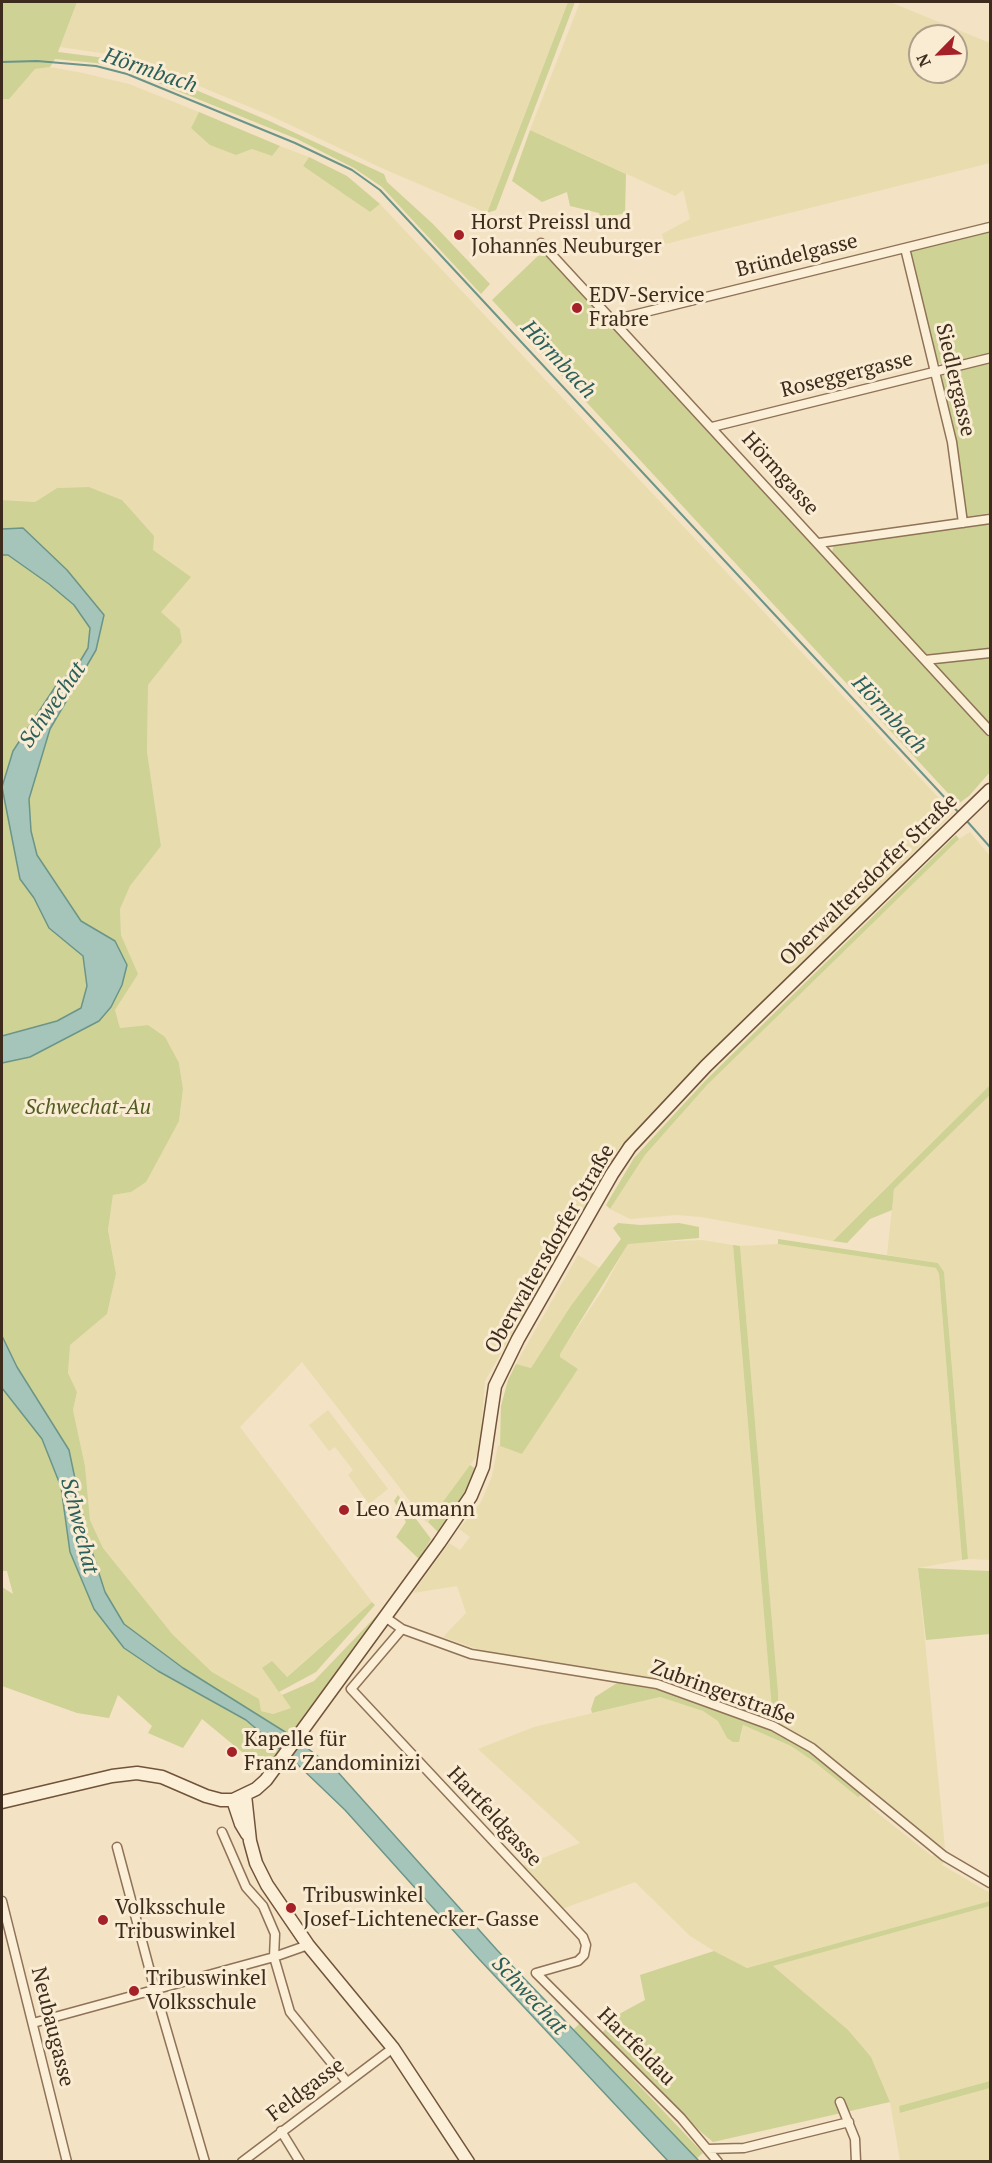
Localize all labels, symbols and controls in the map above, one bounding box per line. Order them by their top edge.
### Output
north arrow [908,24,968,84]
water label: Hörmbach [99,43,201,99]
text: N [911,50,936,71]
place label: Horst Preissl und Johannes Neuburger [471,210,662,260]
marker: Horst Preissl und Johannes Neuburger [452,228,466,242]
street label: Bründelgasse [734,229,860,283]
place label: EDV-Service Frabre [589,283,705,333]
marker: EDV-Service Frabre [570,301,584,315]
water label: Hörmbach [515,315,601,405]
street label: Siedlergasse [930,321,980,439]
street label: Roseggergasse [778,346,916,404]
street label: Hörmgasse [736,427,824,521]
water label: Schwechat [14,657,92,753]
water label: Hörmbach [846,670,932,760]
street label: Oberwaltersdorfer Straße [775,789,963,971]
park label: Schwechat-Au [25,1095,151,1121]
street label: Oberwaltersdorfer Straße [480,1140,620,1358]
water label: Schwechat [54,1475,104,1577]
place label: Leo Aumann [356,1497,475,1523]
marker: Leo Aumann [337,1503,351,1517]
street label: Zubringerstraße [647,1655,799,1731]
place label: Kapelle für Franz Zandominizi [244,1727,421,1777]
marker: Kapelle für Franz Zandominizi [225,1745,239,1759]
street label: Hartfeldgasse [441,1762,547,1872]
place label: Tribuswinkel Josef-Lichtenecker-Gasse [303,1883,539,1933]
place label: Volksschule Tribuswinkel [115,1895,236,1945]
marker: Tribuswinkel Josef-Lichtenecker-Gasse [284,1901,298,1915]
marker: Volksschule Tribuswinkel [96,1913,110,1927]
water label: Schwechat [486,1951,572,2041]
street label: Neubaugasse [25,1965,79,2089]
place label: Tribuswinkel Volksschule [146,1966,267,2016]
marker: Tribuswinkel Volksschule [127,1984,141,1998]
street label: Hartfeldau [592,2003,680,2091]
street label: Feldgasse [262,2053,350,2127]

